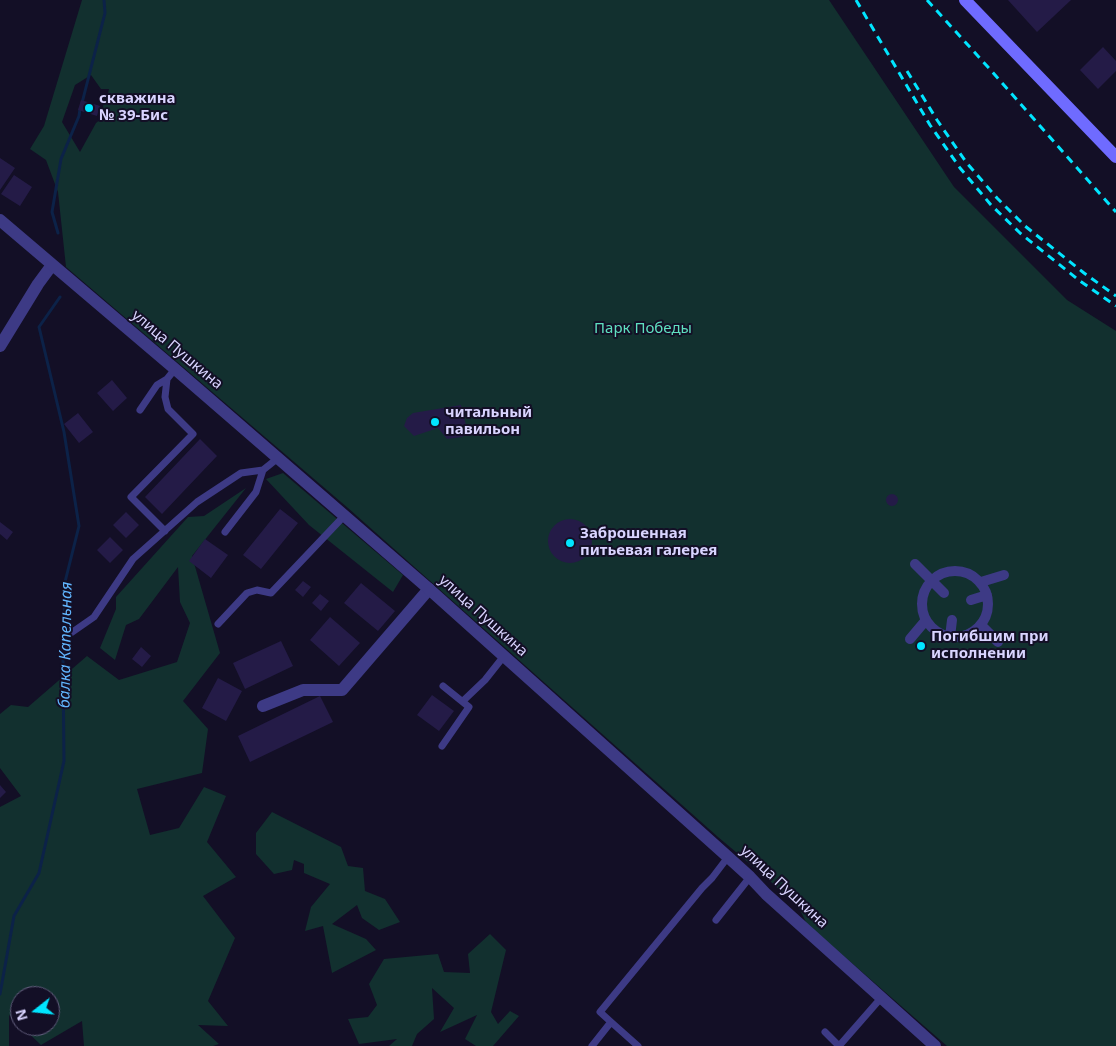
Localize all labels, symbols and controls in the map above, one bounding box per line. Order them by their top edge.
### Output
place label: скважина № 39-Бис [99,90,176,125]
marker: скважина № 39-Бис [83,102,95,114]
street label: улица Пушкина [128,307,226,393]
park label: Парк Победы [594,320,692,338]
place label: читальный павильон [445,404,532,439]
marker: читальный павильон [429,416,441,428]
place label: Заброшенная питьевая галерея [580,525,717,560]
marker: Заброшенная питьевая галерея [564,537,576,549]
street label: улица Пушкина [435,571,531,661]
water label: балка Капельная [55,582,77,708]
place label: Погибшим при исполнении [931,628,1049,663]
marker: Погибшим при исполнении [915,640,927,652]
street label: улица Пушкина [736,842,832,932]
north arrow [10,986,60,1036]
text: N [10,1007,32,1023]

